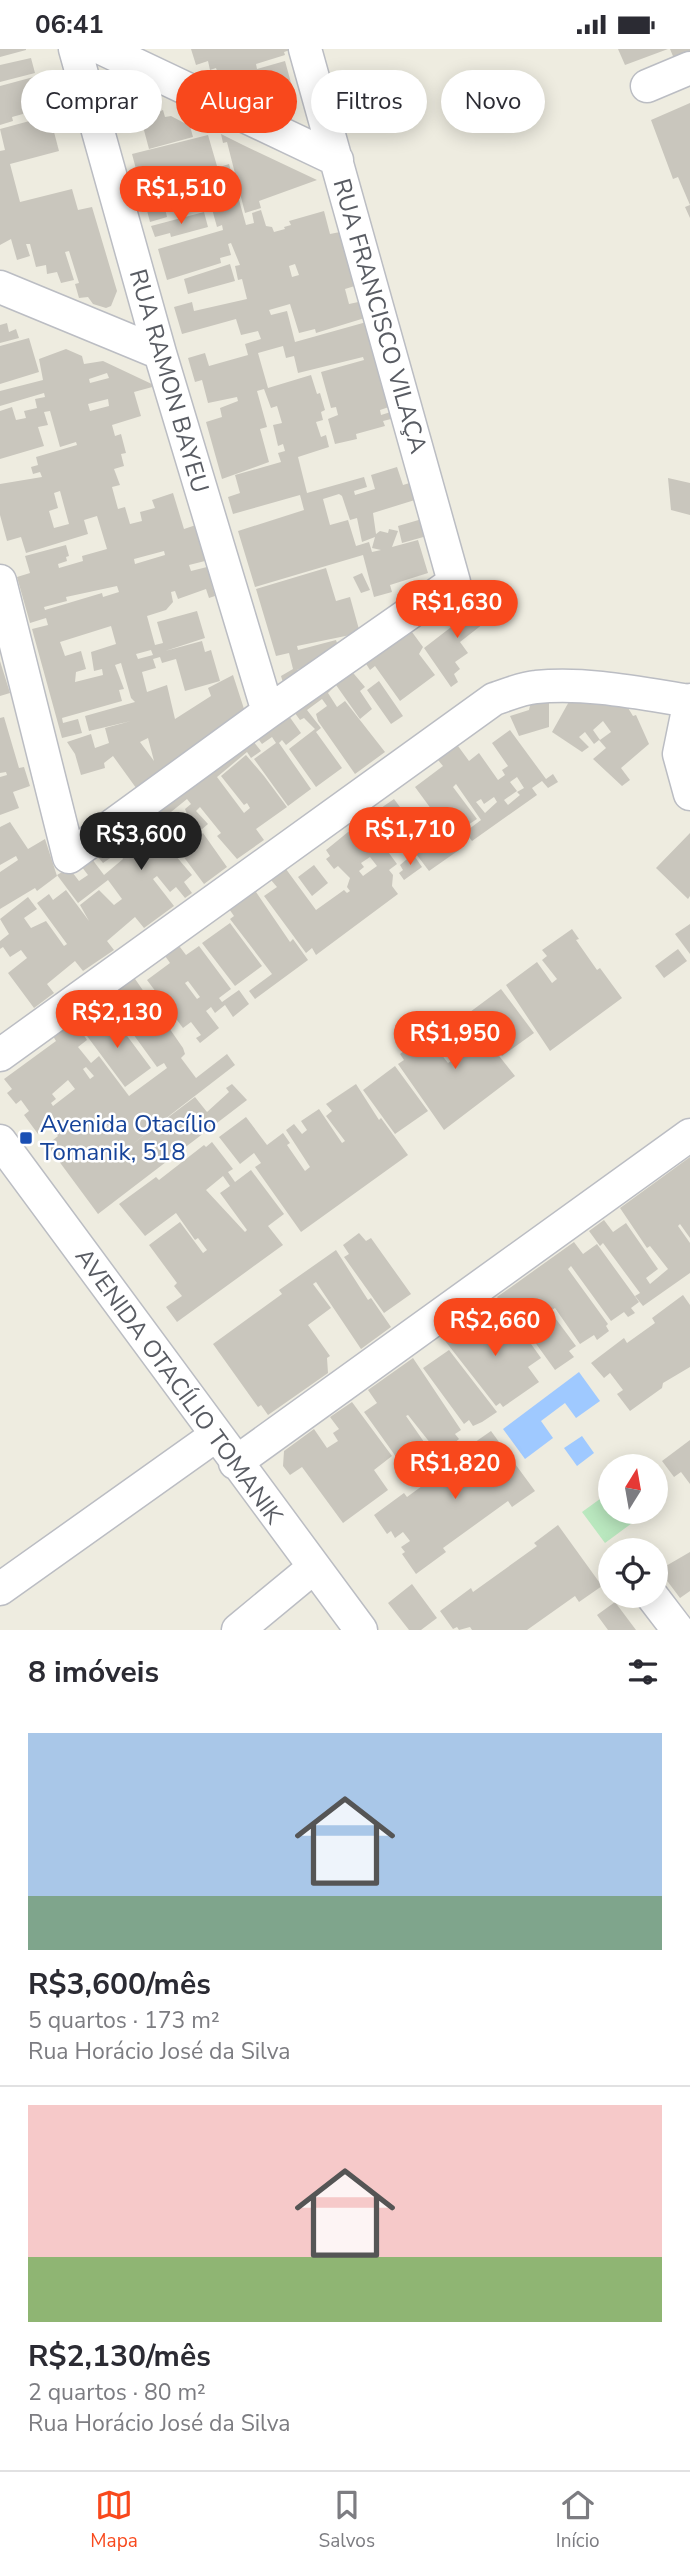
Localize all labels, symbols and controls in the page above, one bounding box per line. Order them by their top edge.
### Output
text: 06:41 [35,7,104,42]
chip: Comprar [21,70,162,133]
chip: Alugar [176,70,297,133]
chip: Filtros [311,70,427,133]
chip: Novo [441,70,545,133]
pin: R$1,510 [116,167,246,226]
text: R$1,510 [136,173,226,204]
street label: RUA FRANCISCO VILAÇA [325,175,435,457]
street label: RUA RAMON BAYEU [122,265,216,497]
pin: R$1,630 [392,581,522,640]
text: R$1,630 [412,587,502,618]
pin: R$1,710 [345,807,475,867]
pin: R$3,600 [76,813,206,872]
text: R$1,710 [365,814,455,845]
text: R$3,600 [96,819,186,850]
pin: R$2,130 [52,991,182,1050]
text: R$2,130 [72,997,162,1028]
pin: R$1,950 [390,1011,520,1071]
text: R$1,950 [410,1018,500,1049]
place label: Avenida Otacílio Tomanik, 518 [40,1108,216,1168]
marker: Avenida Otacílio Tomanik, 518 [18,1130,34,1146]
street label: AVENIDA OTACÍLIO TOMANIK [68,1242,291,1531]
pin: R$2,660 [430,1299,560,1358]
text: R$2,660 [450,1305,540,1336]
pin: R$1,820 [390,1441,520,1501]
text: R$1,820 [410,1448,500,1479]
north arrow [598,1454,668,1524]
map controls [598,1454,668,1608]
button: locate [598,1538,668,1608]
text: 8 imóveis [28,1652,159,1693]
icon: filters [624,1653,662,1691]
icon: home [282,1778,408,1904]
text: R$3,600/mês [28,1964,211,2005]
text: 5 quartos · 173 m² [28,2005,220,2036]
text: Rua Horácio José da Silva [28,2036,290,2067]
icon: home [282,2150,408,2276]
text: R$2,130/mês [28,2336,211,2377]
text: 2 quartos · 80 m² [28,2377,206,2408]
text: Rua Horácio José da Silva [28,2408,290,2439]
tab: Mapa [90,2486,138,2554]
tab: Salvos [319,2486,375,2554]
tab: Início [556,2486,600,2554]

